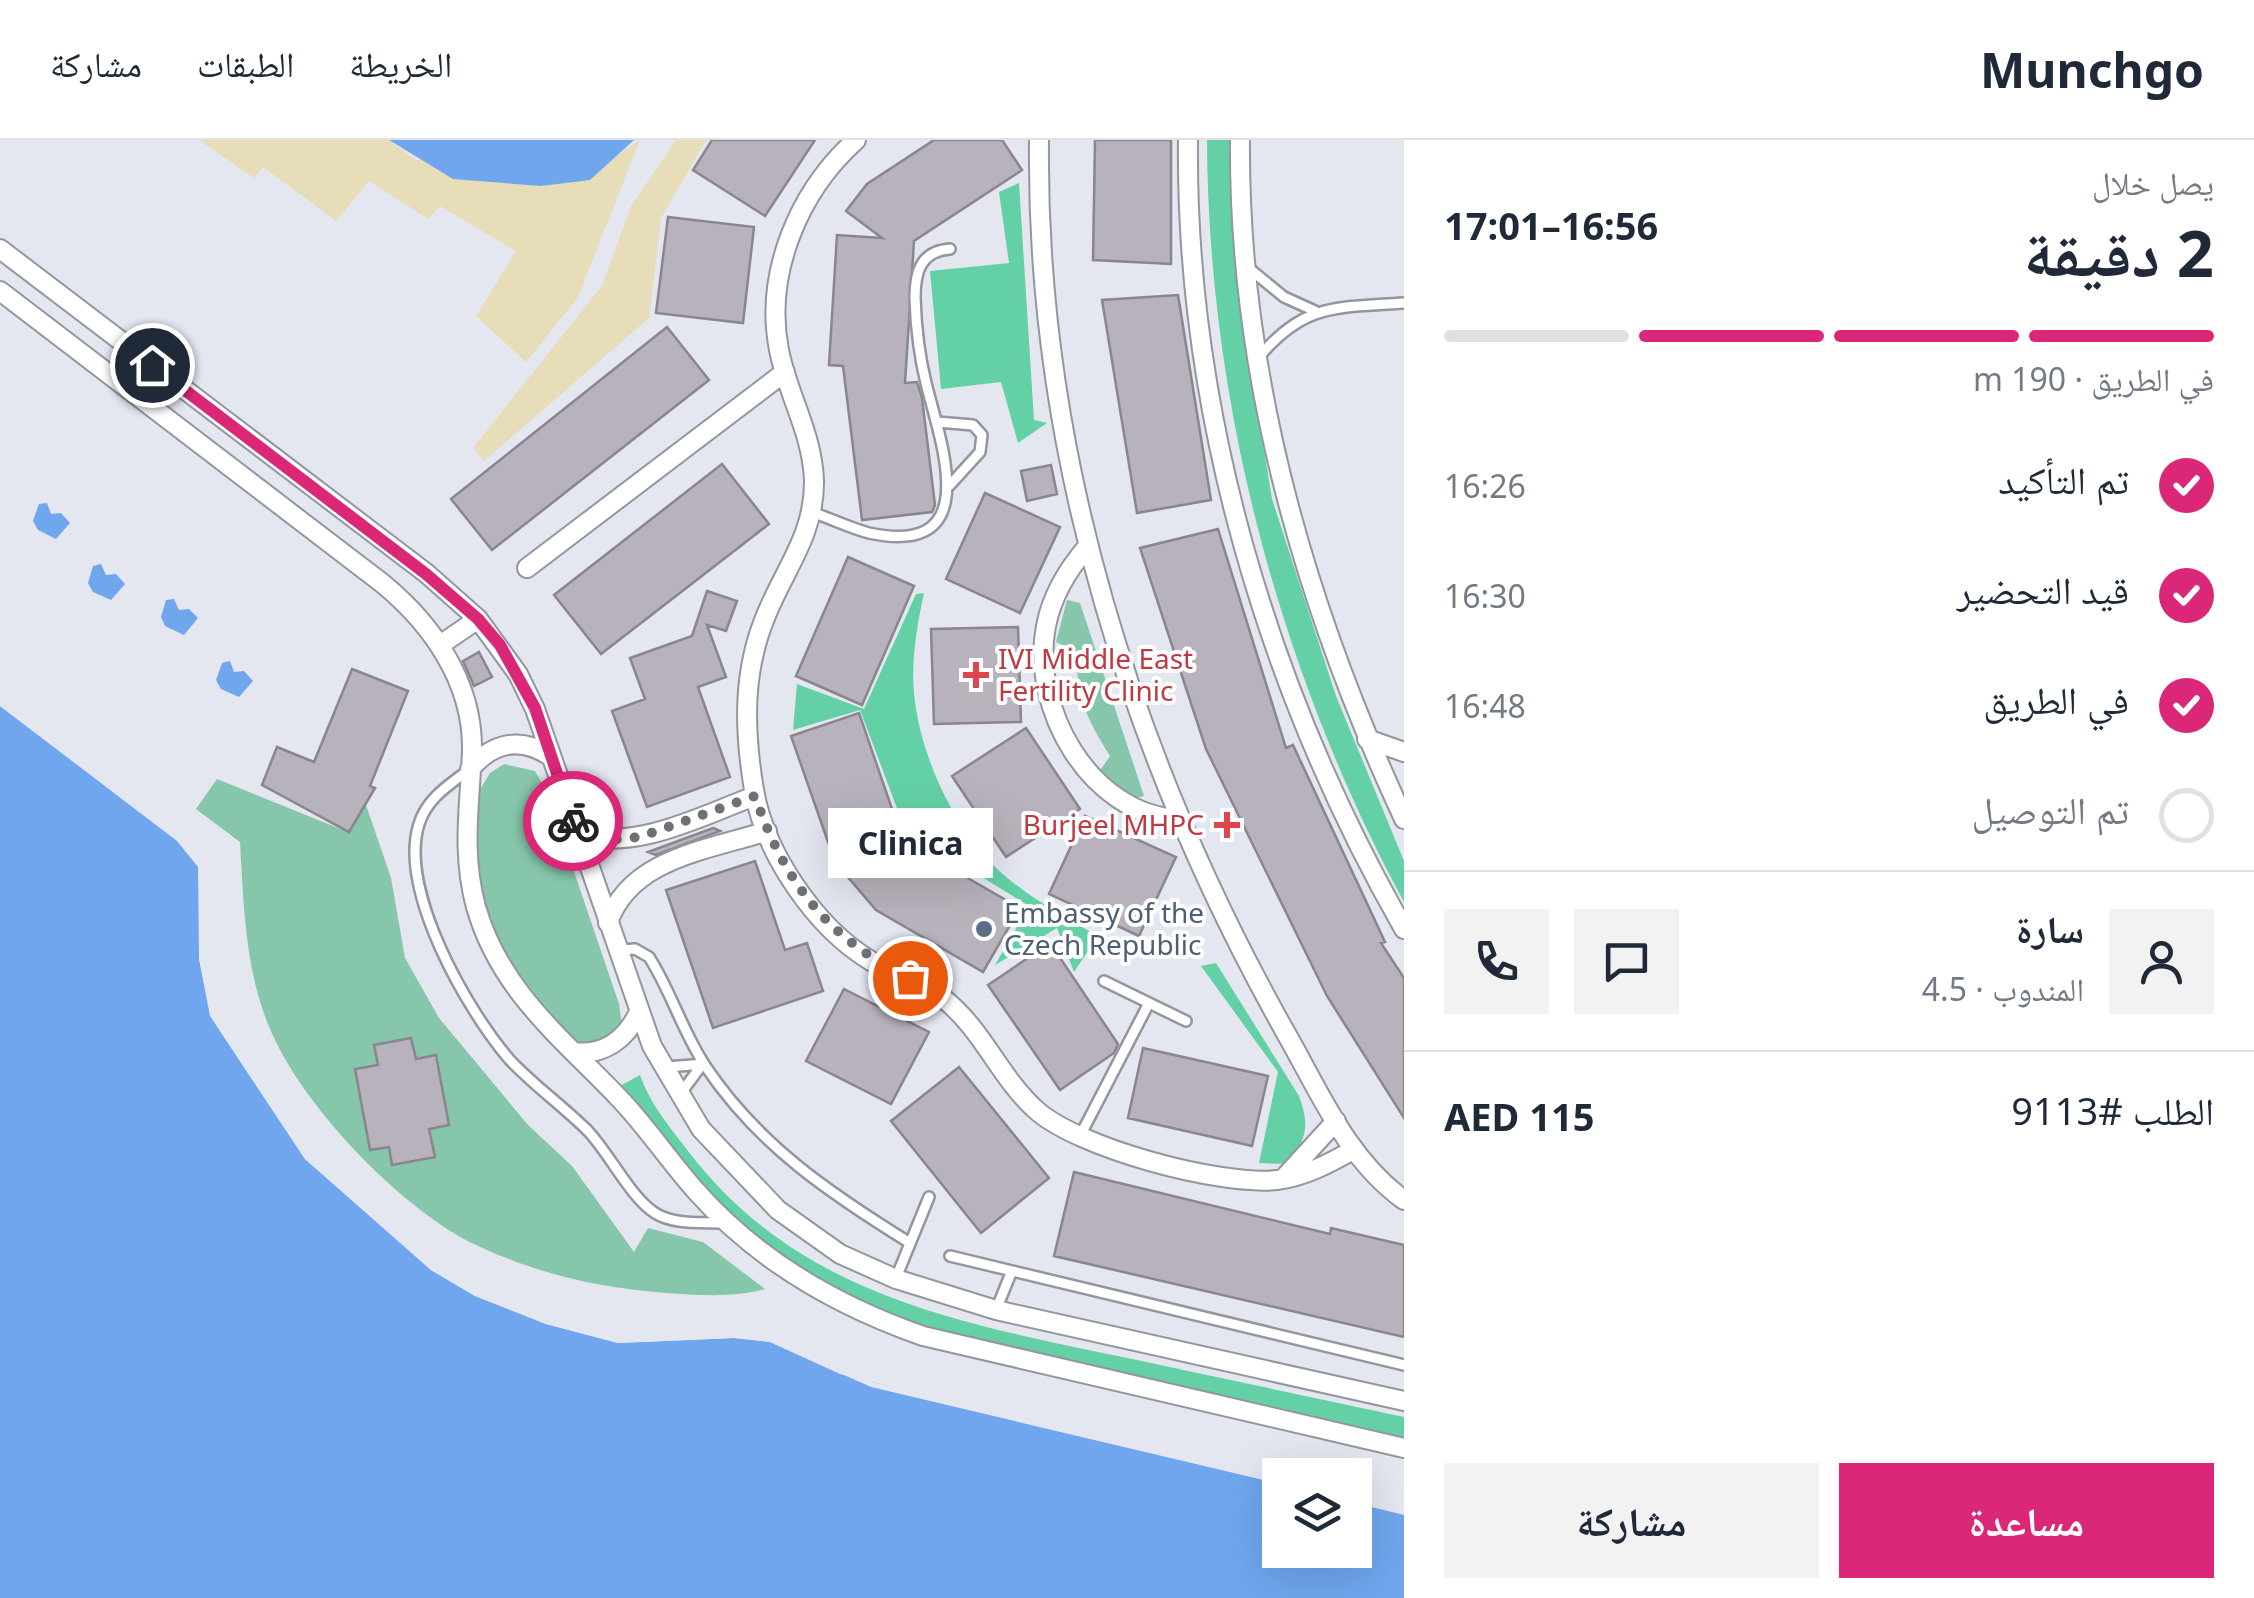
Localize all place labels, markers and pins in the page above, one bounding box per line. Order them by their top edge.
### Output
pin [110,323,195,408]
place label: IVI Middle East Fertility Clinic [998,639,1193,709]
marker: IVI Middle East Fertility Clinic [963,662,989,688]
place label: Burjeel MHPC [1023,805,1204,843]
callout: Clinica [828,808,992,878]
marker: Burjeel MHPC [1214,812,1240,838]
place label: Embassy of the Czech Republic [1004,893,1204,963]
marker: Embassy of the Czech Republic [973,918,995,940]
pin [868,936,953,1021]

